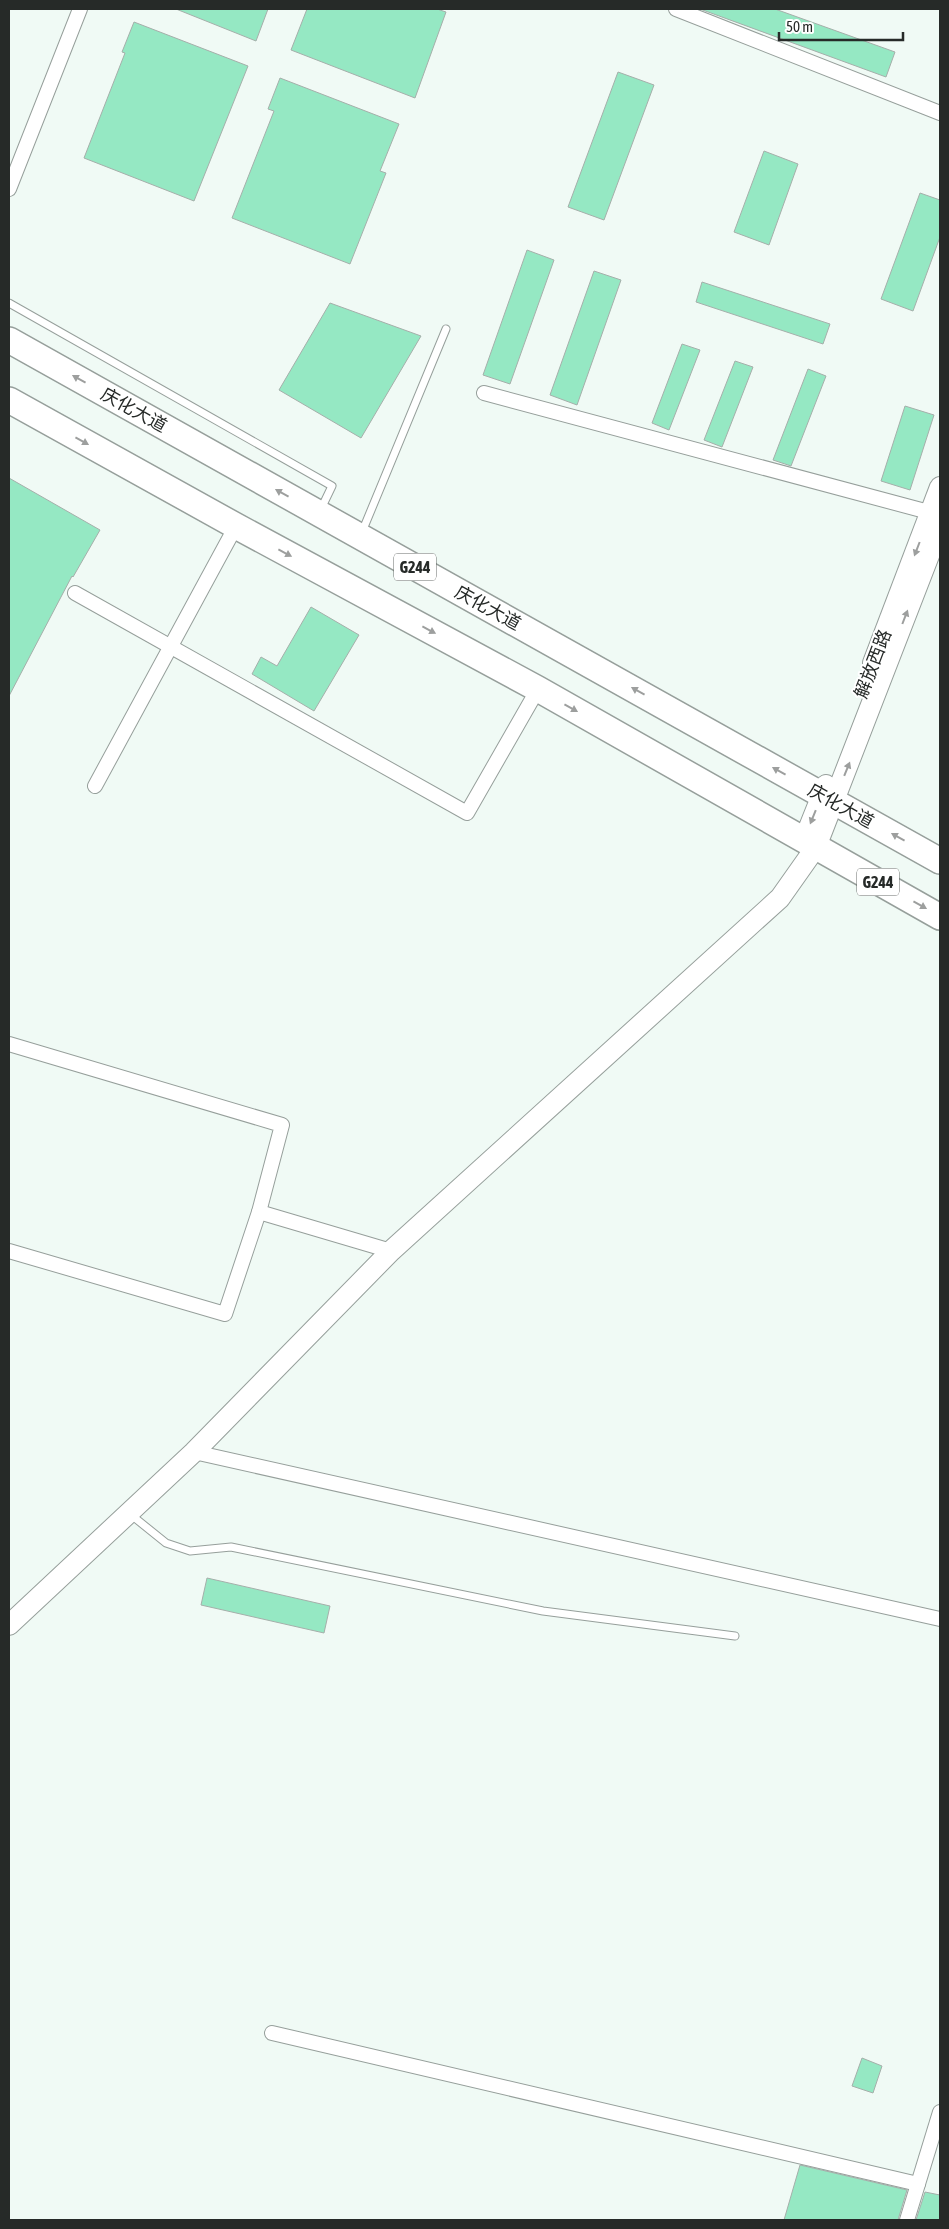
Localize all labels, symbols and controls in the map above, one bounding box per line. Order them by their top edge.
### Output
scale bar [779,10,903,42]
text: 50 m [786,18,813,35]
one-way arrow [72,375,85,384]
street label: 庆化大道 [98,383,171,436]
one-way arrow [75,436,89,445]
one-way arrow [274,489,289,497]
one-way arrow [912,542,920,556]
one-way arrow [278,549,293,557]
road number: G244 [394,554,436,580]
street label: 庆化大道 [452,581,525,634]
one-way arrow [902,610,910,625]
one-way arrow [421,626,436,634]
street label: 解放西路 [850,626,895,701]
one-way arrow [631,687,644,696]
one-way arrow [565,703,578,712]
one-way arrow [843,761,851,776]
one-way arrow [772,767,787,775]
street label: 庆化大道 [805,779,878,832]
one-way arrow [809,810,817,825]
one-way arrow [891,833,904,842]
road number: G244 [857,869,899,896]
one-way arrow [913,901,926,910]

